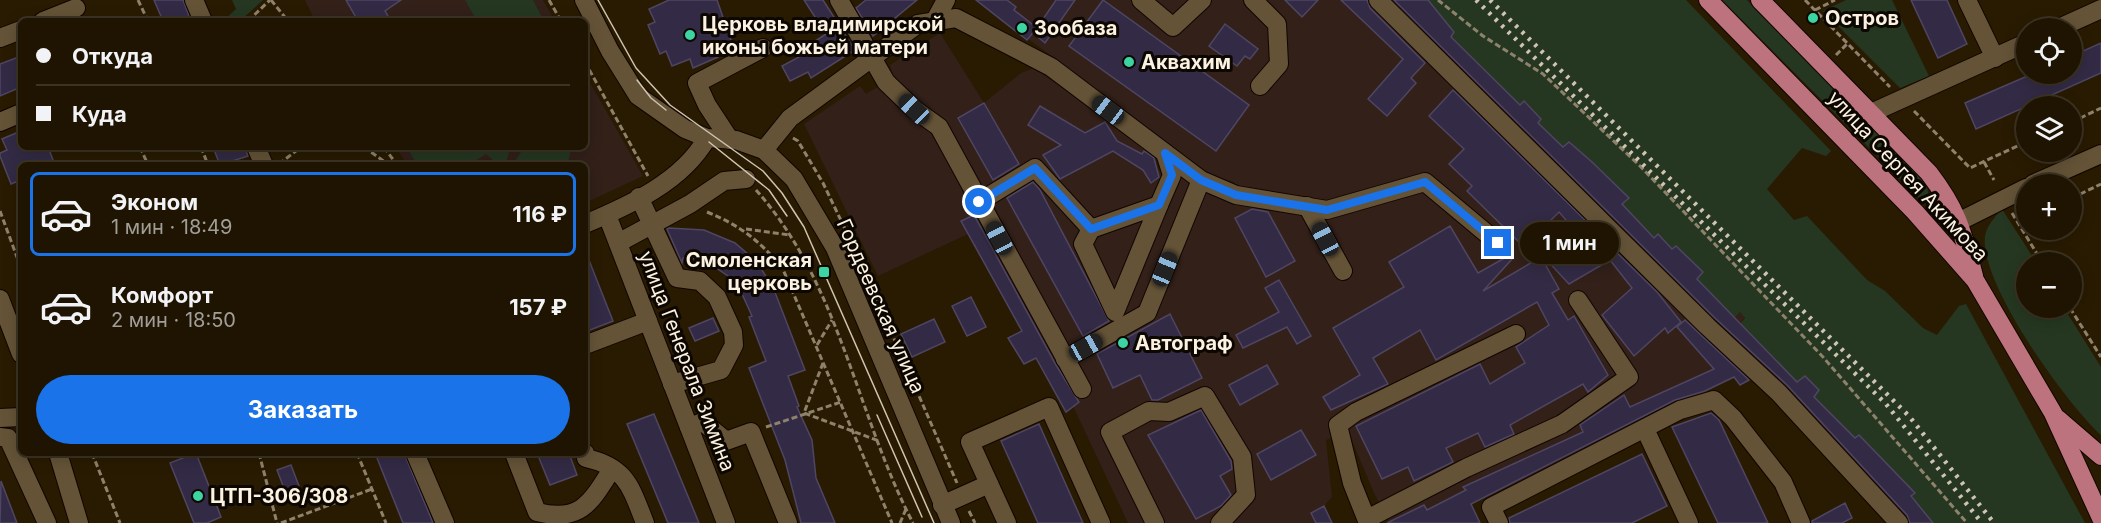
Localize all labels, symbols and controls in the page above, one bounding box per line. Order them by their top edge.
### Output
place label: Остров [1825,6,1899,30]
marker: Остров [1806,11,1820,25]
place label: Церковь владимирской иконы божьей матери [702,12,943,59]
place label: Зообаза [1034,16,1117,40]
map controls [2016,18,2082,318]
button: locate [2016,18,2082,84]
marker: Зообаза [1015,21,1029,35]
marker: Церковь владимирской иконы божьей матери [683,28,697,42]
text: Откуда [72,43,153,69]
place label: Аквахим [1141,50,1231,74]
marker: Аквахим [1122,55,1136,69]
street label: улица Сергея Акимова [1823,86,1993,266]
car [895,90,933,128]
car [1088,92,1128,128]
button: layers [2016,96,2082,162]
text: Куда [72,101,127,127]
button: + [2016,174,2082,240]
icon: car [39,187,93,241]
route start [965,188,992,215]
text: Эконом [111,189,198,215]
text: 116 ₽ [512,201,567,227]
text: 1 мин · 18:49 [111,215,232,239]
street label: Гордеевская улица [832,215,930,397]
car [983,218,1015,258]
car [1309,219,1341,259]
callout: 1 мин [1519,222,1618,264]
route end [1484,229,1511,256]
text: 1 мин [1542,231,1597,255]
street label: улица Генерала Зимина [634,247,740,475]
place label: Смоленская церковь [686,248,812,295]
car [1150,249,1180,289]
button: − [2016,252,2082,318]
marker: Смоленская церковь [817,265,831,279]
icon: car [39,280,93,334]
text: Комфорт [111,282,213,308]
text: 157 ₽ [509,294,567,320]
text: 2 мин · 18:50 [111,308,236,332]
car [1066,330,1106,364]
place label: Автограф [1135,331,1233,355]
marker: Автограф [1116,336,1130,350]
button: Заказать [36,375,570,444]
place label: ЦТП-306/308 [210,484,348,508]
marker: ЦТП-306/308 [191,489,205,503]

